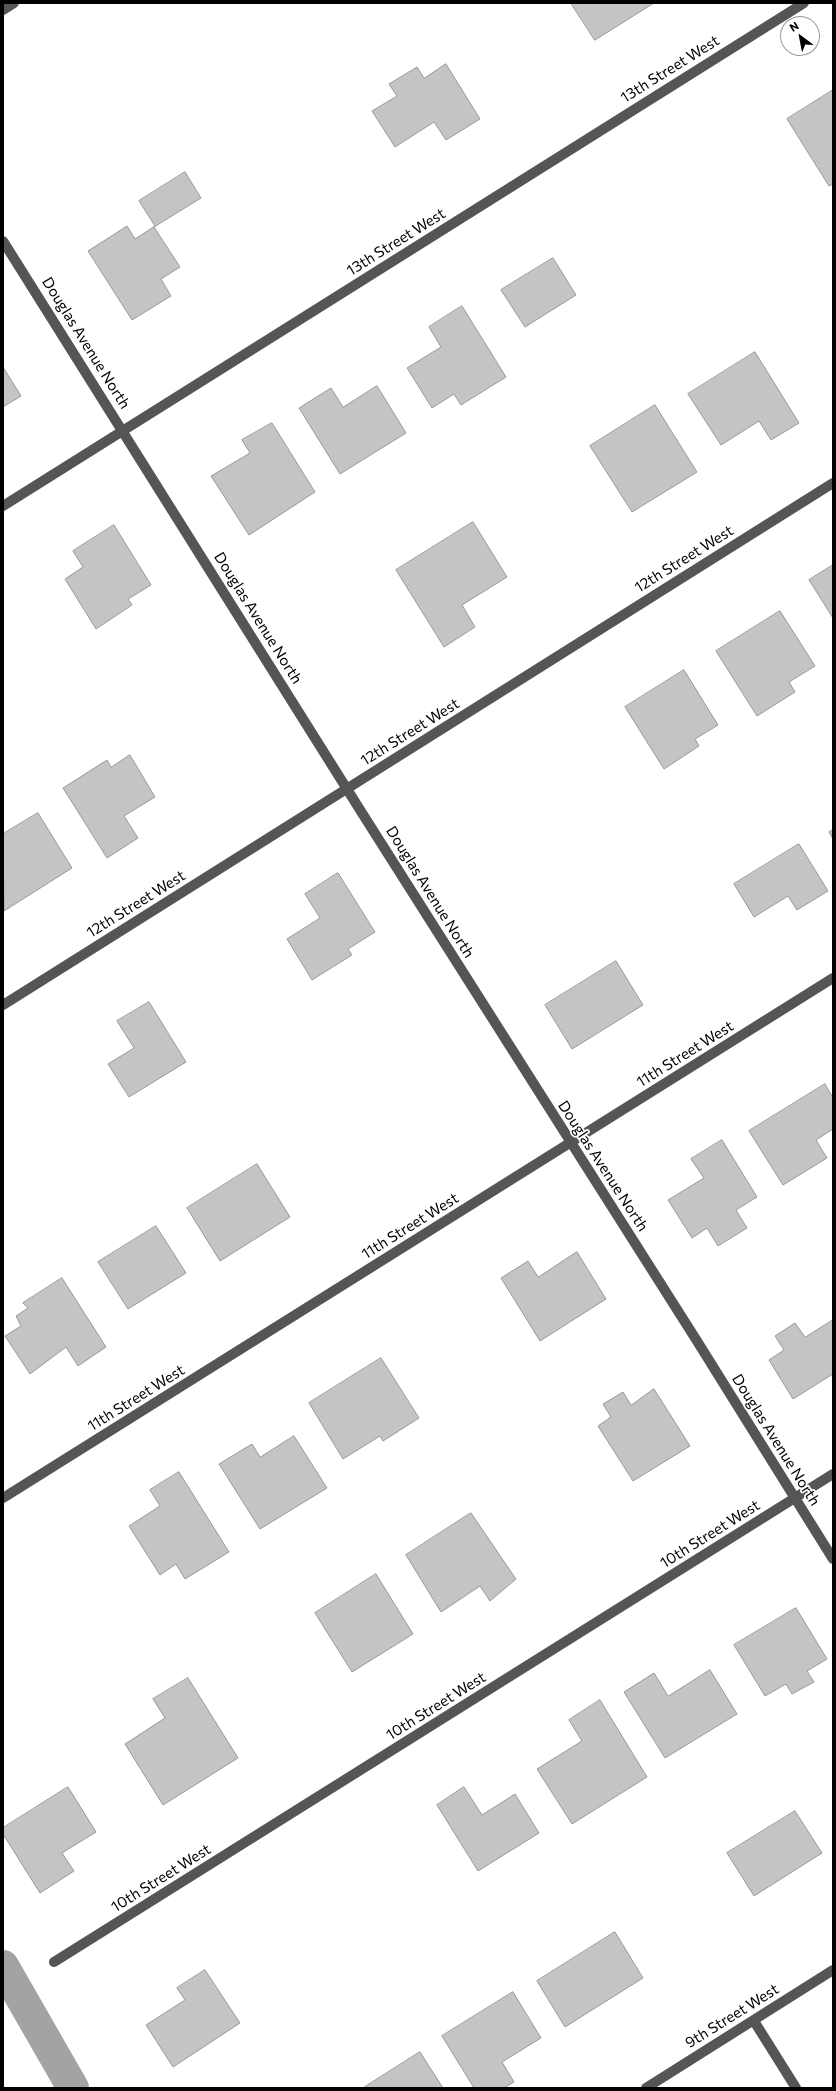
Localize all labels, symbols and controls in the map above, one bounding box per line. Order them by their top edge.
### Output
north arrow [780,16,820,56]
text: N [787,19,801,34]
street label: 13th Street West [617,31,723,107]
street label: 13th Street West [343,204,449,280]
street label: Douglas Avenue North [38,274,134,412]
street label: 12th Street West [631,522,737,596]
street label: Douglas Avenue North [210,549,306,687]
street label: 12th Street West [357,695,463,769]
street label: Douglas Avenue North [382,823,478,961]
street label: 12th Street West [83,867,189,941]
street label: 11th Street West [633,1017,737,1091]
street label: Douglas Avenue North [554,1097,652,1235]
street label: 11th Street West [358,1189,462,1263]
street label: 11th Street West [84,1361,188,1435]
street label: Douglas Avenue North [728,1371,824,1509]
street label: 10th Street West [657,1496,763,1572]
street label: 10th Street West [383,1668,489,1744]
street label: 10th Street West [108,1840,214,1916]
street label: 9th Street West [682,1980,782,2052]

